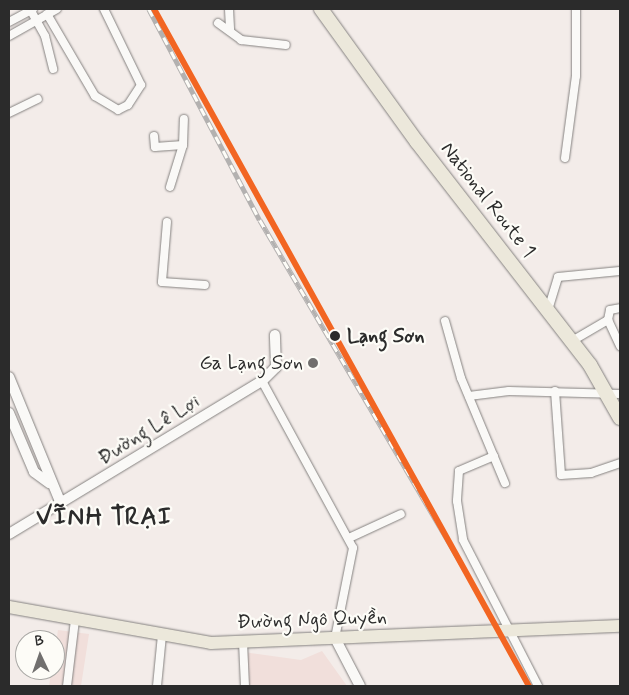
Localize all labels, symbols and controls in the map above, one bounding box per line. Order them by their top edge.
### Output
street label: National Route 1 [438,140,538,260]
place label: Lạng Sơn [347,324,424,348]
marker: Lạng Sơn [327,328,343,344]
place label: Ga Lạng Sơn [198,351,303,375]
marker: Ga Lạng Sơn [307,357,319,369]
street label: Đường Lê Lợi [94,389,204,471]
district label: VĨNH TRẠI [36,503,172,533]
street label: Đường Ngô Quyền [236,605,388,635]
north arrow [15,630,65,680]
text: B [34,632,44,650]

